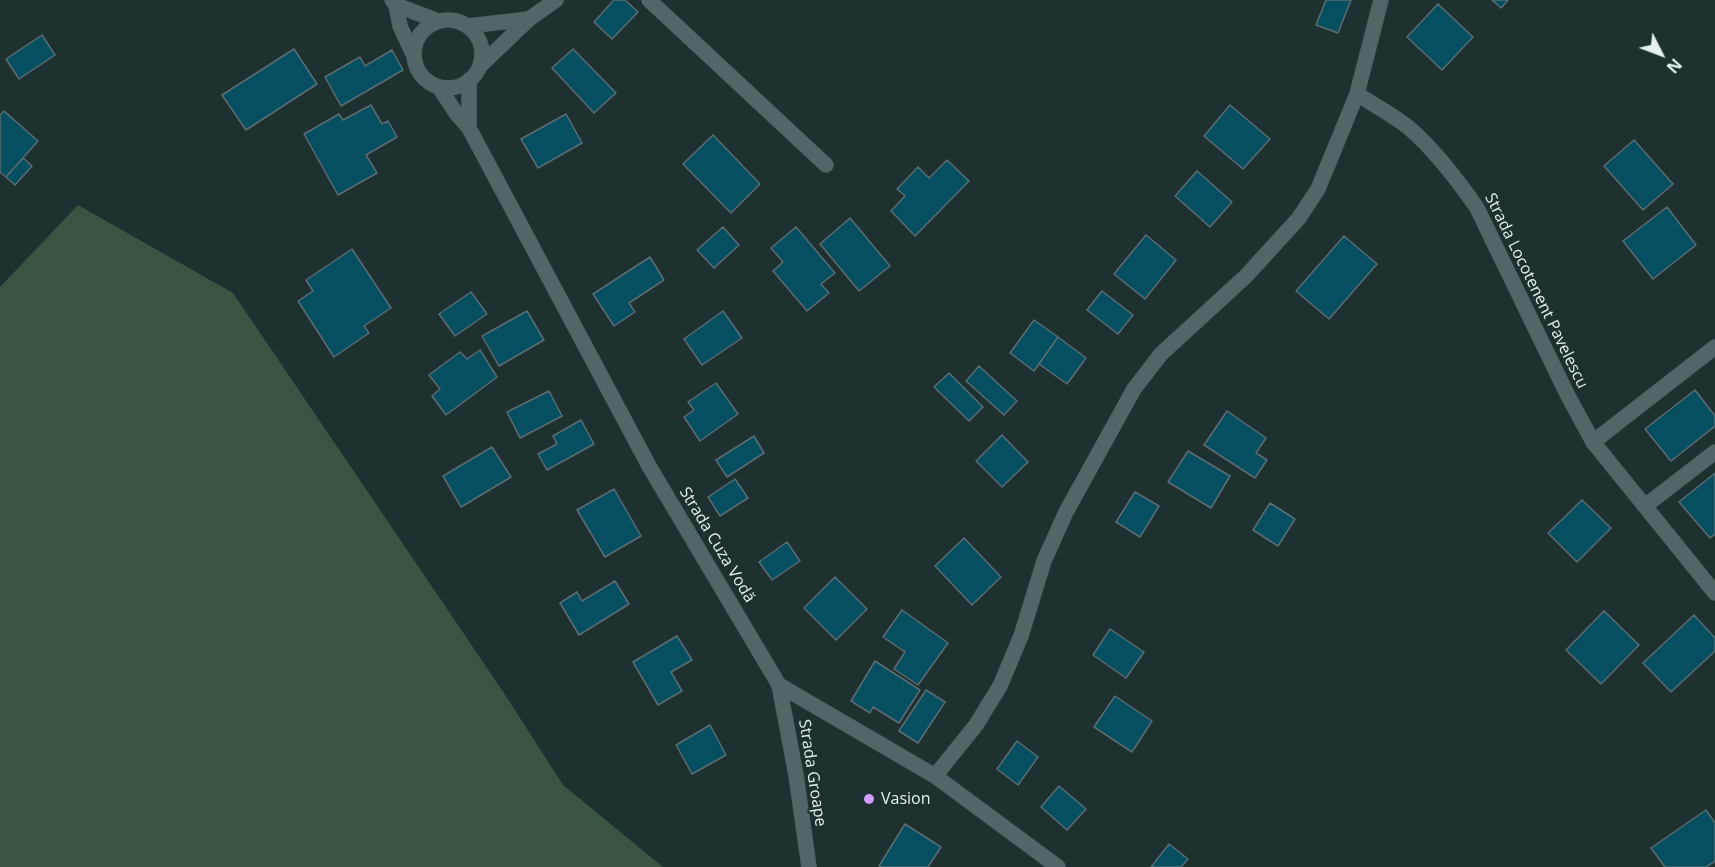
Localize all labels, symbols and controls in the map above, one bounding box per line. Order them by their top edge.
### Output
north arrow [1631,24,1691,84]
text: N [1662,54,1687,78]
street label: Strada Locotenent Pavelescu [1480,190,1592,392]
street label: Strada Cuza Vodă [675,484,759,606]
street label: Strada Groape [794,718,830,828]
place label: Vasion [881,789,931,809]
marker: Vasion [862,792,876,806]

